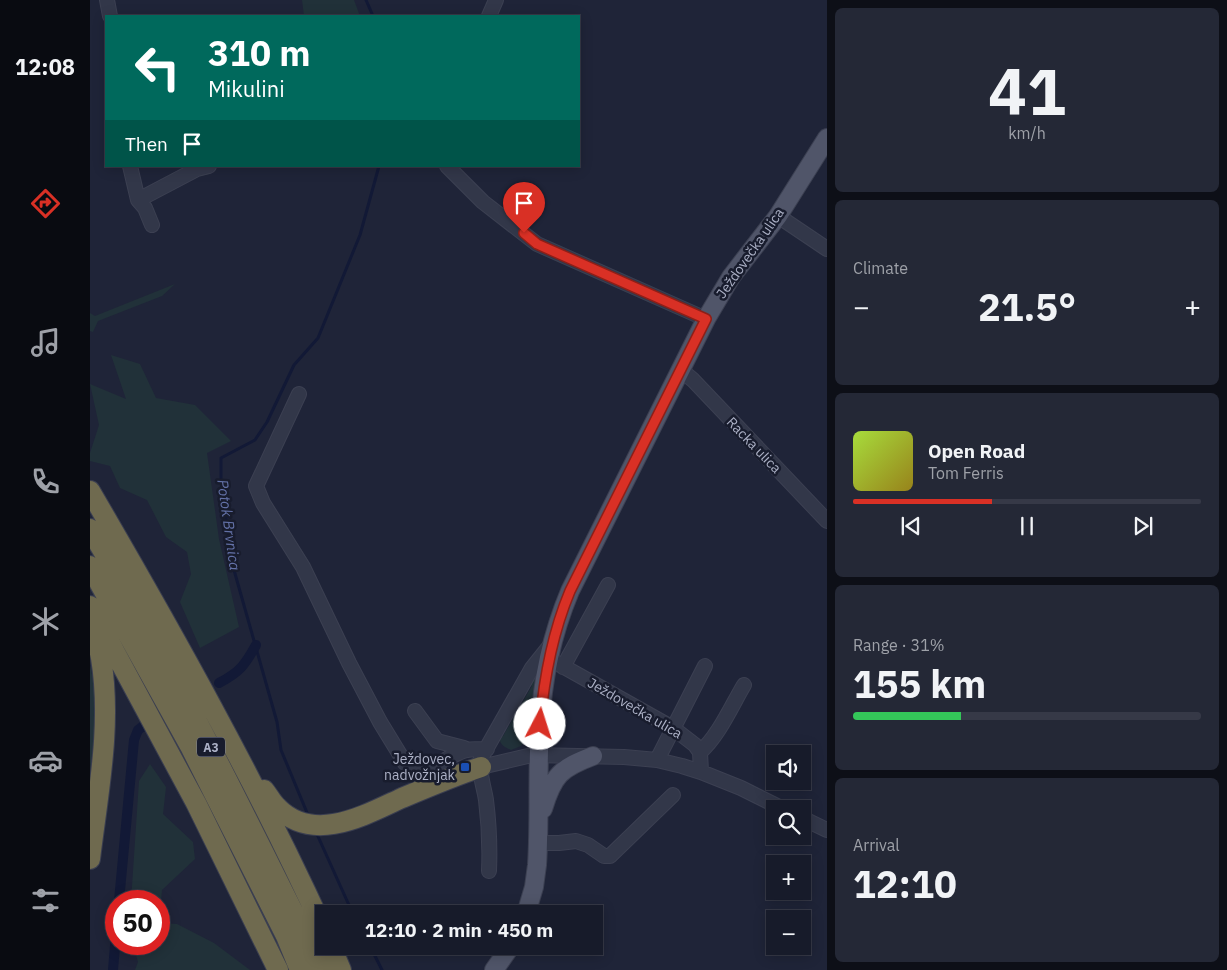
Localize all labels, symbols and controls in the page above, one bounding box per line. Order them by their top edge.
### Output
text: 310 m [208,30,311,76]
icon: left [125,35,190,100]
text: 41 [988,48,1066,133]
text: 12:08 [15,52,75,81]
text: Mikulini [208,74,285,103]
text: km/h [1008,123,1046,143]
icon: arrive [178,130,206,158]
text: Then [125,132,168,156]
pin [503,182,545,233]
icon: directions [28,186,63,221]
icon: arrive [510,189,538,217]
street label: Ježdovečka ulica [712,204,788,302]
text: Climate [853,258,908,278]
text: 21.5° [978,282,1076,331]
text: − [853,288,870,325]
text: + [1184,288,1201,325]
icon: music [28,325,63,360]
street label: Racka ulica [723,413,786,477]
text: Open Road [928,439,1025,463]
text: Tom Ferris [928,463,1004,483]
icon: phone [28,464,63,499]
water label: Potok Brvnica [213,478,245,572]
icon: previous [897,512,925,540]
icon: pause [1013,512,1041,540]
icon: next [1129,512,1157,540]
icon: climate [28,604,63,639]
text: Range · 31% [853,635,945,655]
text: 155 km [853,659,986,708]
street label: Ježdovečka ulica [584,674,686,743]
position arrow [513,697,565,749]
road number: A3 [197,738,225,756]
icon: car [28,743,63,778]
map controls [766,745,811,955]
button: sound [766,745,811,790]
place label: Ježdovec, nadvožnjak [384,750,456,784]
marker: Ježdovec, nadvožnjak [459,761,471,773]
button: search [766,800,811,845]
text: Arrival [853,835,900,855]
button: + [766,855,811,900]
text: 12:10 [853,859,957,908]
icon: filters [28,883,63,918]
speed limit sign: 50 [105,890,170,955]
button: − [766,910,811,955]
text: 12:10 · 2 min · 450 m [365,918,553,942]

